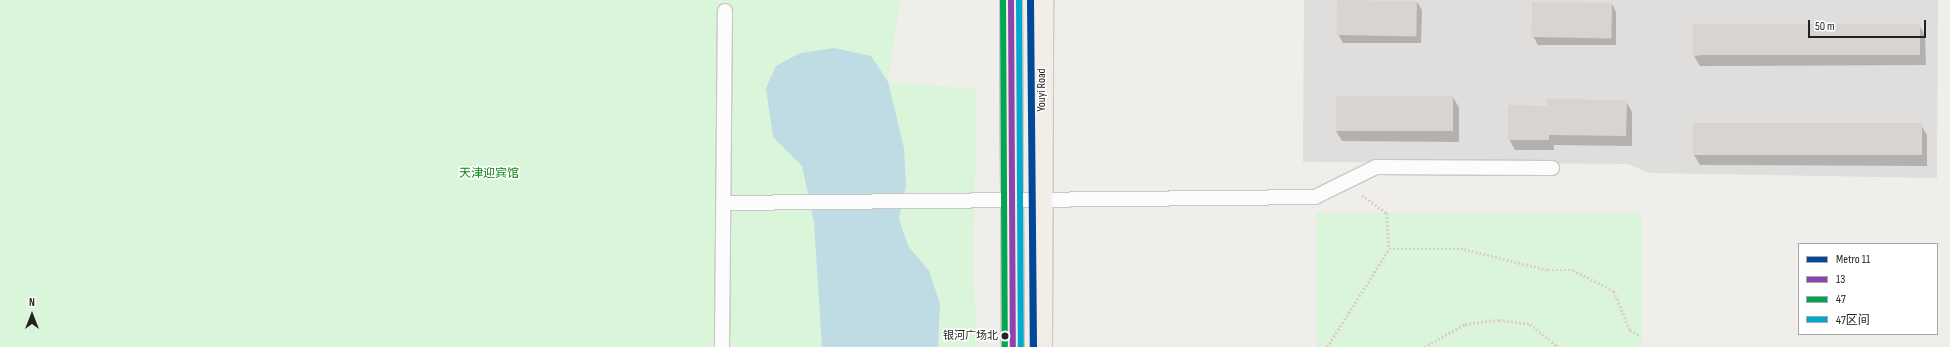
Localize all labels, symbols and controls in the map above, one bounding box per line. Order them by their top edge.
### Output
scale bar [1810,12,1928,38]
text: 50 m [1815,19,1835,34]
street label: Youyi Road [1035,68,1049,112]
park label: 天津迎宾馆 [459,167,519,181]
legend [1798,243,1938,335]
text: Metro 11 [1836,252,1870,267]
text: 13 [1836,272,1845,287]
text: 47 [1836,292,1846,307]
north arrow [12,295,52,335]
text: N [29,296,35,309]
text: 47区间 [1836,313,1870,328]
place label: 银河广场北 [943,329,998,343]
marker: 银河广场北 [1000,331,1010,341]

